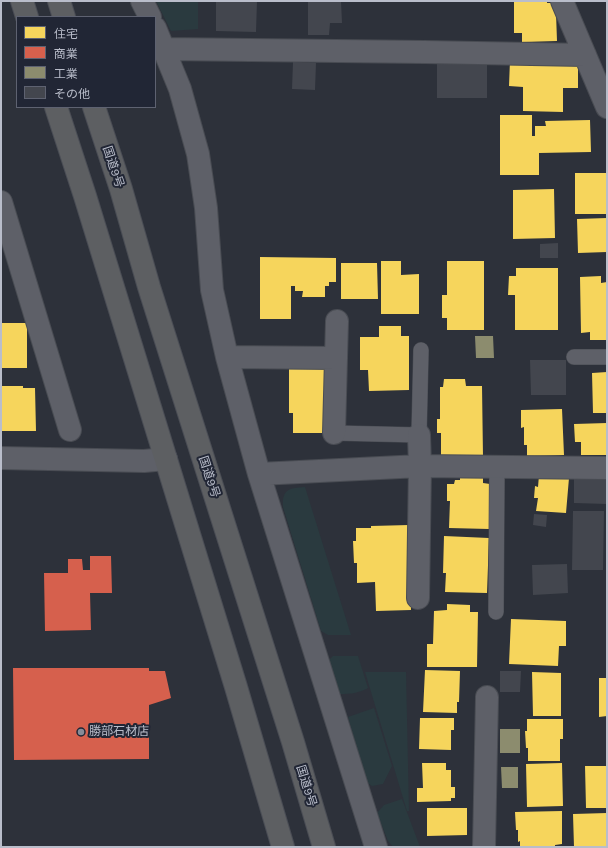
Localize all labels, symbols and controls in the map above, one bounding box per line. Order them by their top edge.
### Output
legend [16,16,156,108]
text: 住宅 [54,27,78,41]
text: 商業 [54,47,78,61]
text: 工業 [54,67,78,81]
text: その他 [54,87,90,101]
street label: 国道9号 [100,144,126,190]
street label: 国道9号 [196,454,222,500]
place label: 勝部石材店 [89,725,149,739]
marker: 勝部石材店 [76,727,86,737]
street label: 国道9号 [293,763,319,809]

